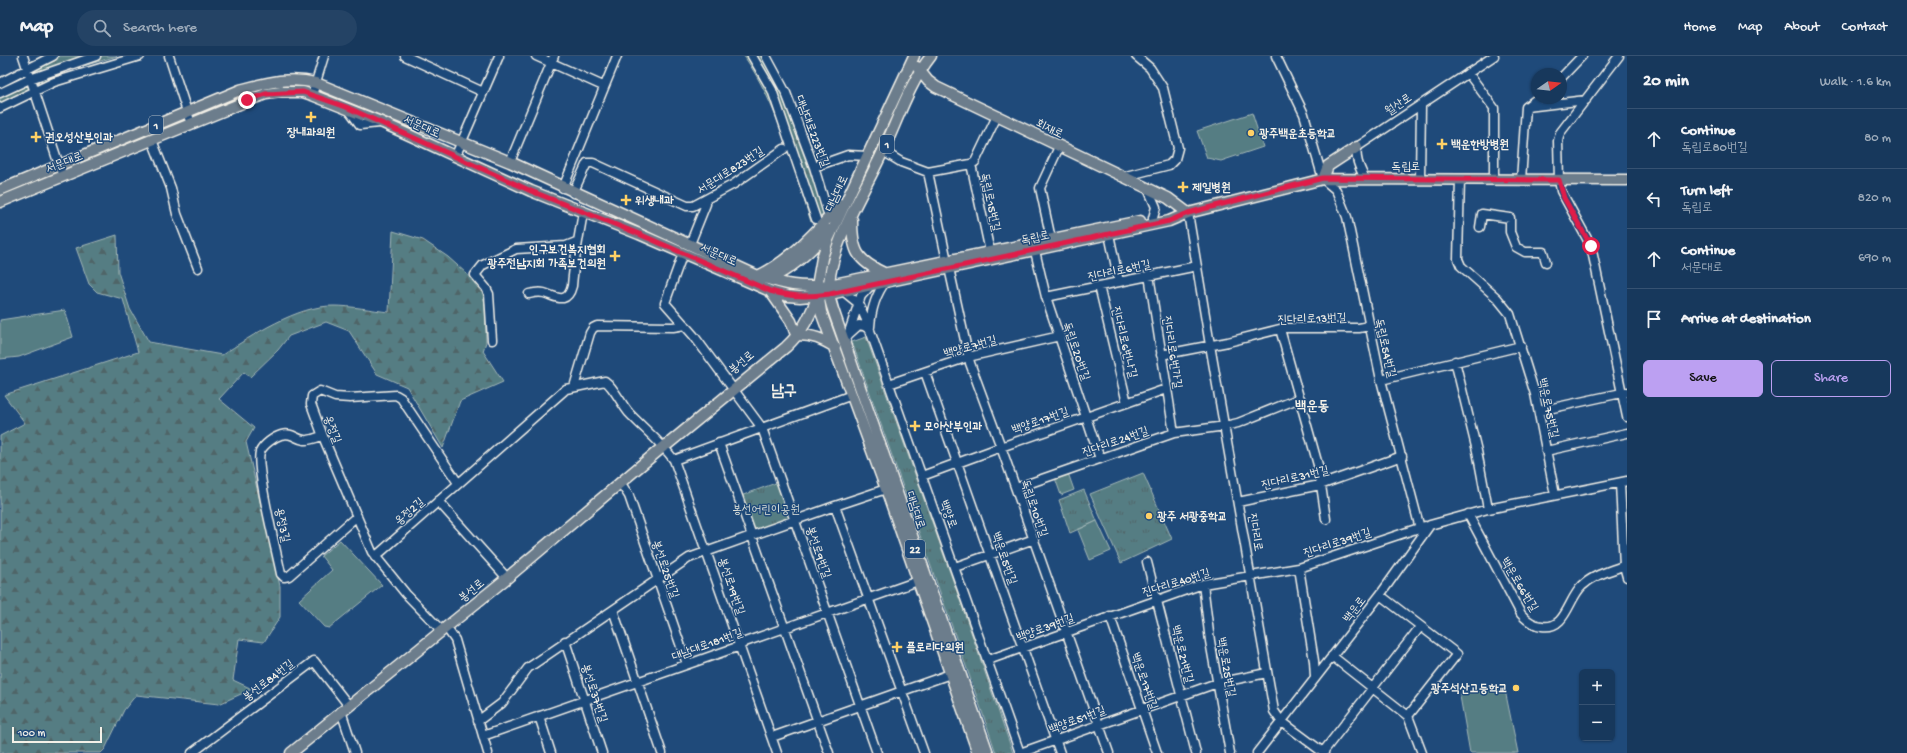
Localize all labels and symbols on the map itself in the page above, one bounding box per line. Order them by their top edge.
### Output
north arrow [1531,68,1567,104]
route end [238,91,256,109]
street label: 월산로 [1383,92,1415,120]
street label: 대남대로223번길 [791,94,831,170]
marker: 장내과의원 [305,111,317,123]
street label: 서문대로 [401,114,442,142]
road number: 1 [149,116,163,134]
street label: 회재로 [1033,117,1065,142]
place label: 장내과의원 [287,126,335,141]
marker: 광주백운초등학교 [1246,128,1256,138]
place label: 광주백운초등학교 [1259,128,1336,142]
marker: 권오성산부인과 [30,131,42,143]
place label: 권오성산부인과 [45,131,113,146]
road number: 1 [880,135,894,153]
marker: 백운한방병원 [1436,138,1448,150]
place label: 백운한방병원 [1451,138,1509,153]
street label: 서문대로823번길 [695,145,767,198]
street label: 서문대로 [44,150,85,178]
street label: 독립로 [1392,161,1420,175]
street label: 독립로15번길 [976,172,1002,233]
street label: 대남대로 [823,173,852,214]
marker: 제일병원 [1177,181,1189,193]
place label: 제일병원 [1192,181,1231,196]
marker: 위생내과 [620,194,632,206]
place label: 위생내과 [635,195,674,209]
street label: 독립로 [1020,229,1051,249]
route start [1582,237,1600,255]
street label: 서문대로 [698,242,739,270]
place label: 인구보건복지협회 광주전남지회 가족보건의원 [487,244,606,272]
marker: 인구보건복지협회 광주전남지회 가족보건의원 [609,250,621,262]
street label: 진다리로6번길 [1087,258,1153,285]
street label: 진다리로6번나길 [1107,305,1139,380]
street label: 진다리로13번길 [1277,312,1347,328]
street label: 진다리로6번가길 [1158,315,1184,390]
street label: 독립로54번길 [1370,318,1398,380]
street label: 독립로20번길 [1059,321,1092,383]
street label: 백양로7번길 [942,334,999,362]
street label: 봉선로 [727,349,758,378]
street label: 백운로75번길 [1534,377,1560,440]
district label: 남구 [771,383,797,402]
district label: 백운동 [1295,399,1329,416]
street label: 백양로17번길 [1010,405,1071,438]
street label: 옹정길 [319,414,343,446]
marker: 모아산부인과 [909,420,921,432]
place label: 모아산부인과 [924,421,982,435]
street label: 진다리로24번길 [1081,425,1151,461]
street label: 진다리로31번길 [1260,464,1331,494]
street label: 독립로10번길 [1017,478,1050,540]
street label: 대남대로 [901,490,927,531]
street label: 옹정2길 [393,496,428,529]
street label: 백양로 [936,499,959,531]
park label: 봉선어린이공원 [732,504,800,518]
street label: 용정3길 [271,507,292,544]
marker: 광주 서광중학교 [1144,511,1154,521]
place label: 광주 서광중학교 [1157,511,1227,525]
street label: 진다리로 [1244,512,1264,553]
street label: 봉선로9번길 [802,525,833,581]
street label: 진다리로39번길 [1302,526,1373,561]
street label: 백운로5번길 [988,531,1019,587]
street label: 봉선로25번길 [648,539,681,601]
road number: 22 [905,540,925,558]
street label: 봉선로19번길 [714,556,746,617]
street label: 백운로66번길 [1497,556,1540,615]
street label: 진다리로40번길 [1141,567,1213,601]
street label: 봉선로 [457,577,488,606]
street label: 백운로 [1341,595,1370,626]
street label: 백양로39번길 [1015,612,1077,646]
street label: 백운로21번길 [1167,624,1195,685]
street label: 대남대로181번길 [670,626,745,665]
street label: 백운로25번길 [1213,636,1237,699]
marker: 플로리다의원 [891,641,903,653]
place label: 플로리다의원 [906,641,964,656]
street label: 백운로17번길 [1127,651,1160,712]
street label: 봉선로84번길 [241,658,298,705]
street label: 봉선로37번길 [577,663,609,725]
place label: 광주석산고등학교 [1431,683,1508,697]
marker: 광주석산고등학교 [1511,683,1521,693]
street label: 백양로51번길 [1047,704,1108,738]
scale bar [12,725,102,744]

